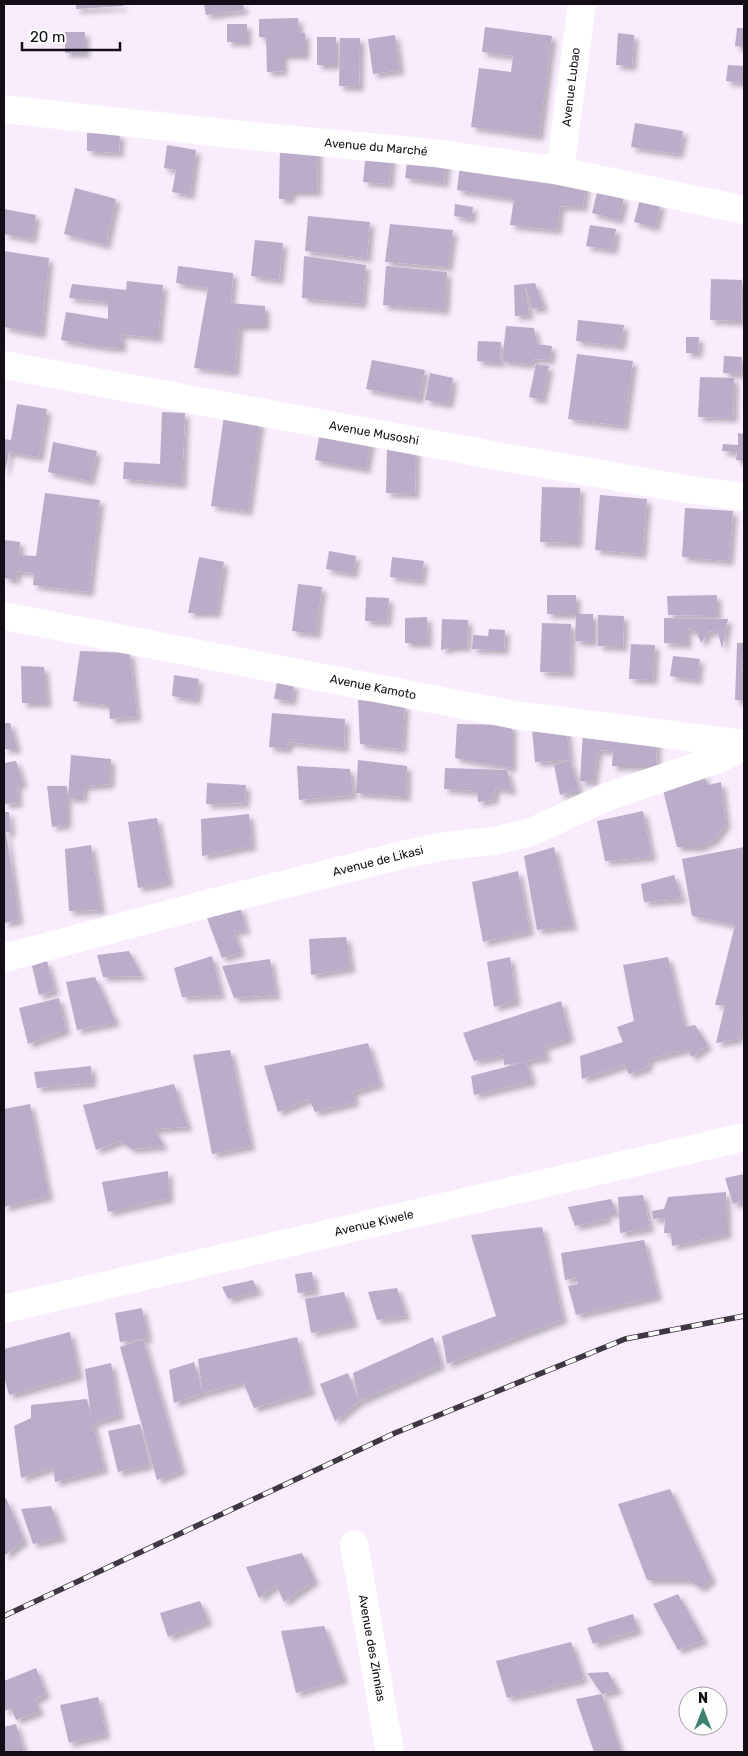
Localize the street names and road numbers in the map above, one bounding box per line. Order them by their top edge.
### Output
street label: Avenue Lubao [559,47,583,127]
street label: Avenue du Marché [324,136,428,159]
street label: Avenue Musoshi [328,418,420,448]
street label: Avenue Kamoto [329,672,418,702]
street label: Avenue de Likasi [331,843,425,879]
street label: Avenue Kiwele [333,1207,415,1239]
street label: Avenue des Zinnias [356,1594,388,1702]

